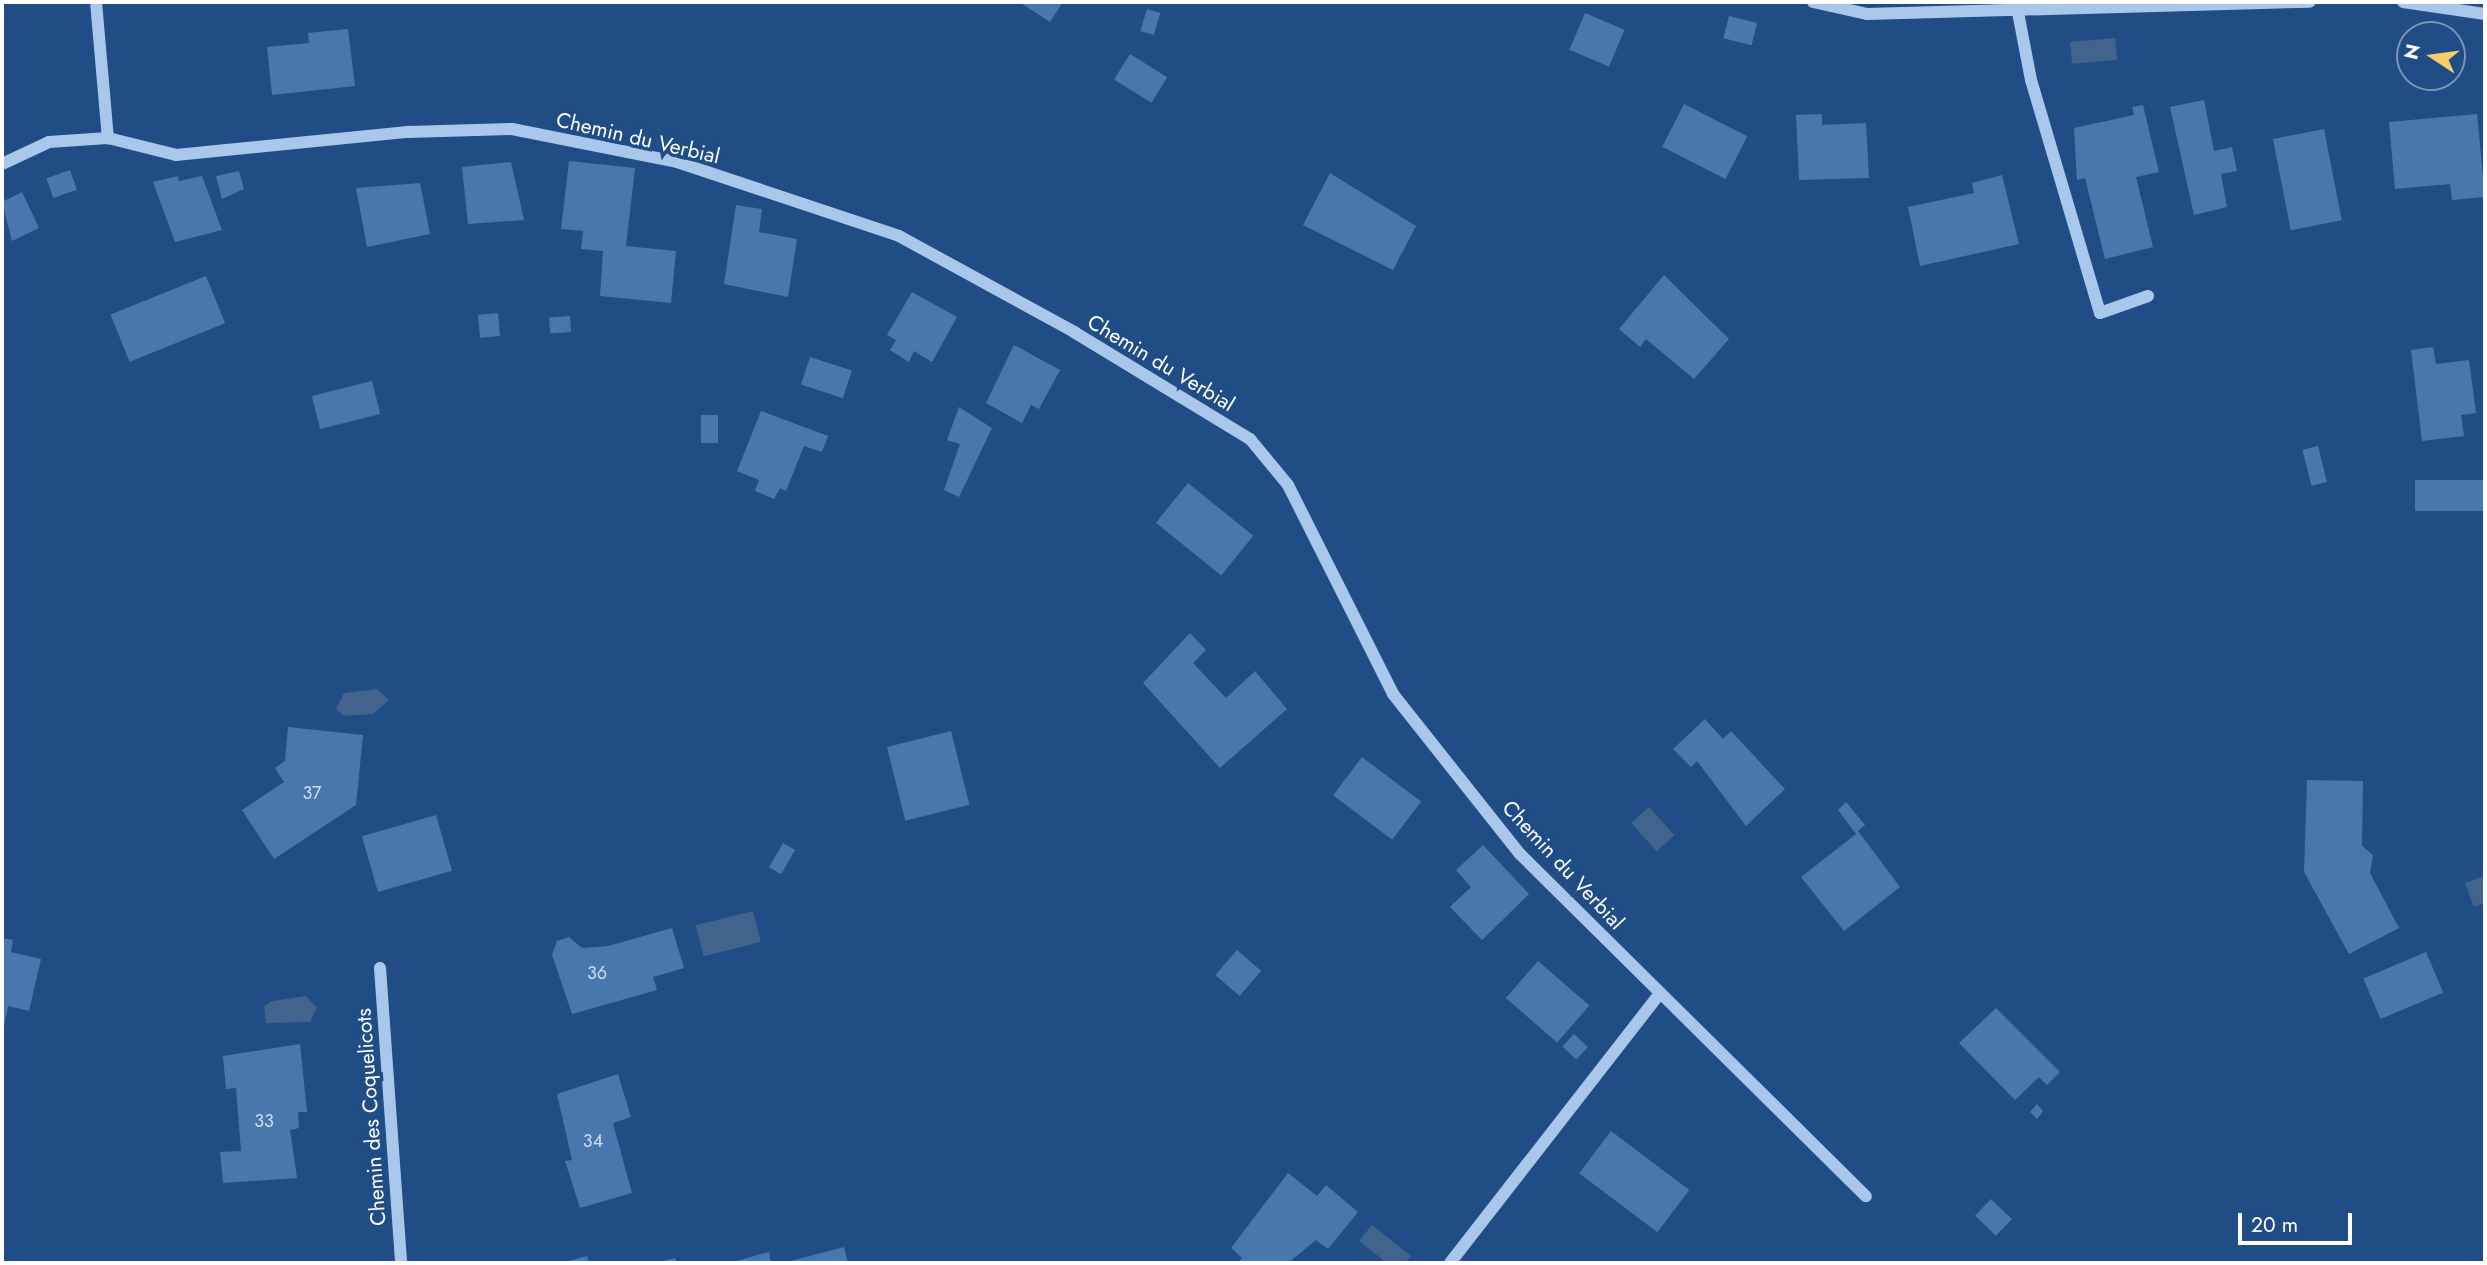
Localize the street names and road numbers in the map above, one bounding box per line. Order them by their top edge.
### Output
street label: Chemin du Verbial [554,107,722,169]
street label: Chemin du Verbial [1083,309,1239,417]
street label: Chemin du Verbial [1497,795,1629,935]
street label: Chemin des Coquelicots [351,1007,391,1227]

